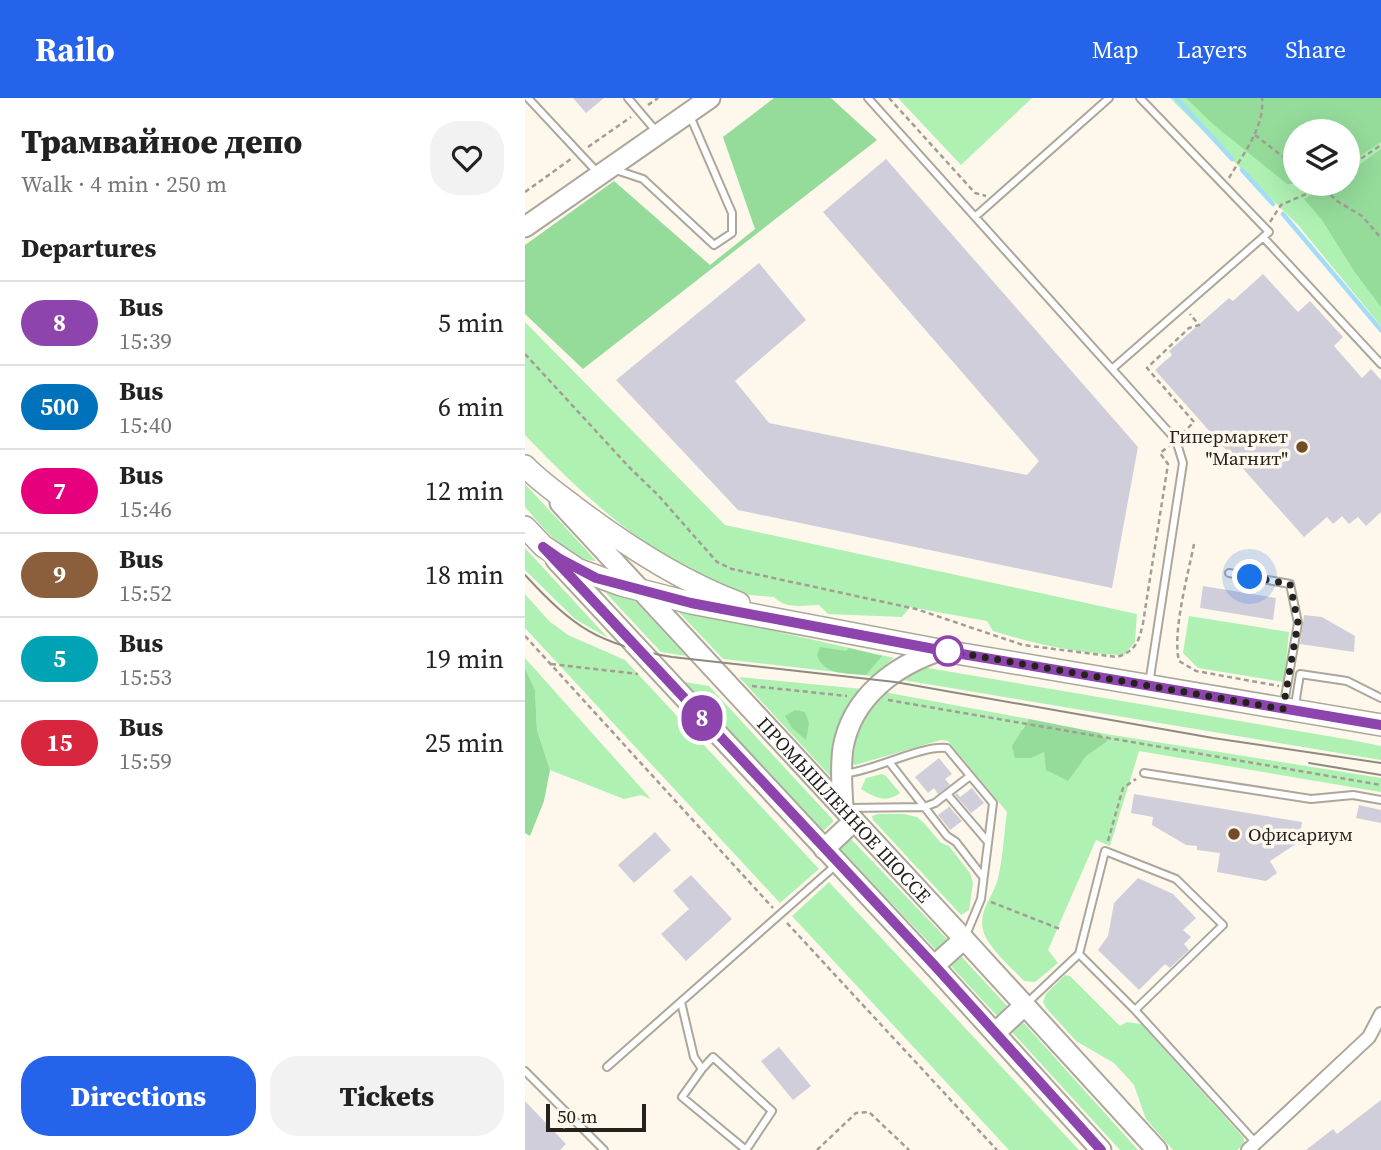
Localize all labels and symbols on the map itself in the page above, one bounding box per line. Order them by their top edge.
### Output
place label: Гипермаркет "Магнит" [1169,423,1288,471]
marker: Гипермаркет "Магнит" [1294,439,1310,455]
your location [1232,559,1267,594]
unlabelled marker [933,636,963,666]
line badge: 8 [679,695,725,741]
street label: ПРОМЫШЛЕННОЕ ШОССЕ [751,711,937,908]
place label: Офисариум [1248,821,1353,847]
marker: Офисариум [1226,826,1242,842]
scale bar [546,1101,646,1133]

